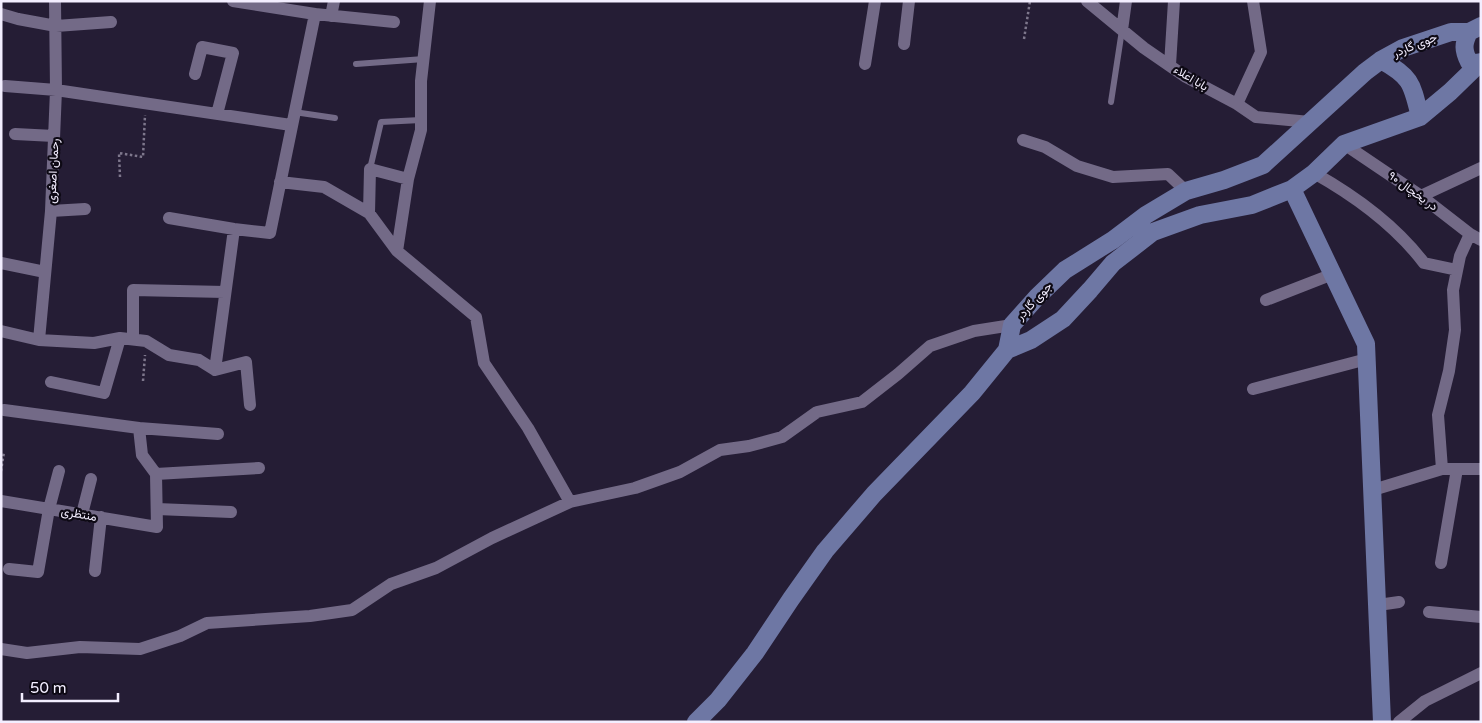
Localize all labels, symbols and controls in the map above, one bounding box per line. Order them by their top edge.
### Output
street label: جوی گاردر [1390,30,1440,61]
street label: بابا اعلاء [1171,62,1211,94]
street label: رحمان اصغری [44,138,63,204]
street label: در یخچال ۹۰ [1385,168,1441,215]
street label: جوی گاردر [1012,279,1056,324]
street label: منتظری [60,504,98,525]
scale bar [22,670,119,702]
text: 50 m [30,679,67,697]

